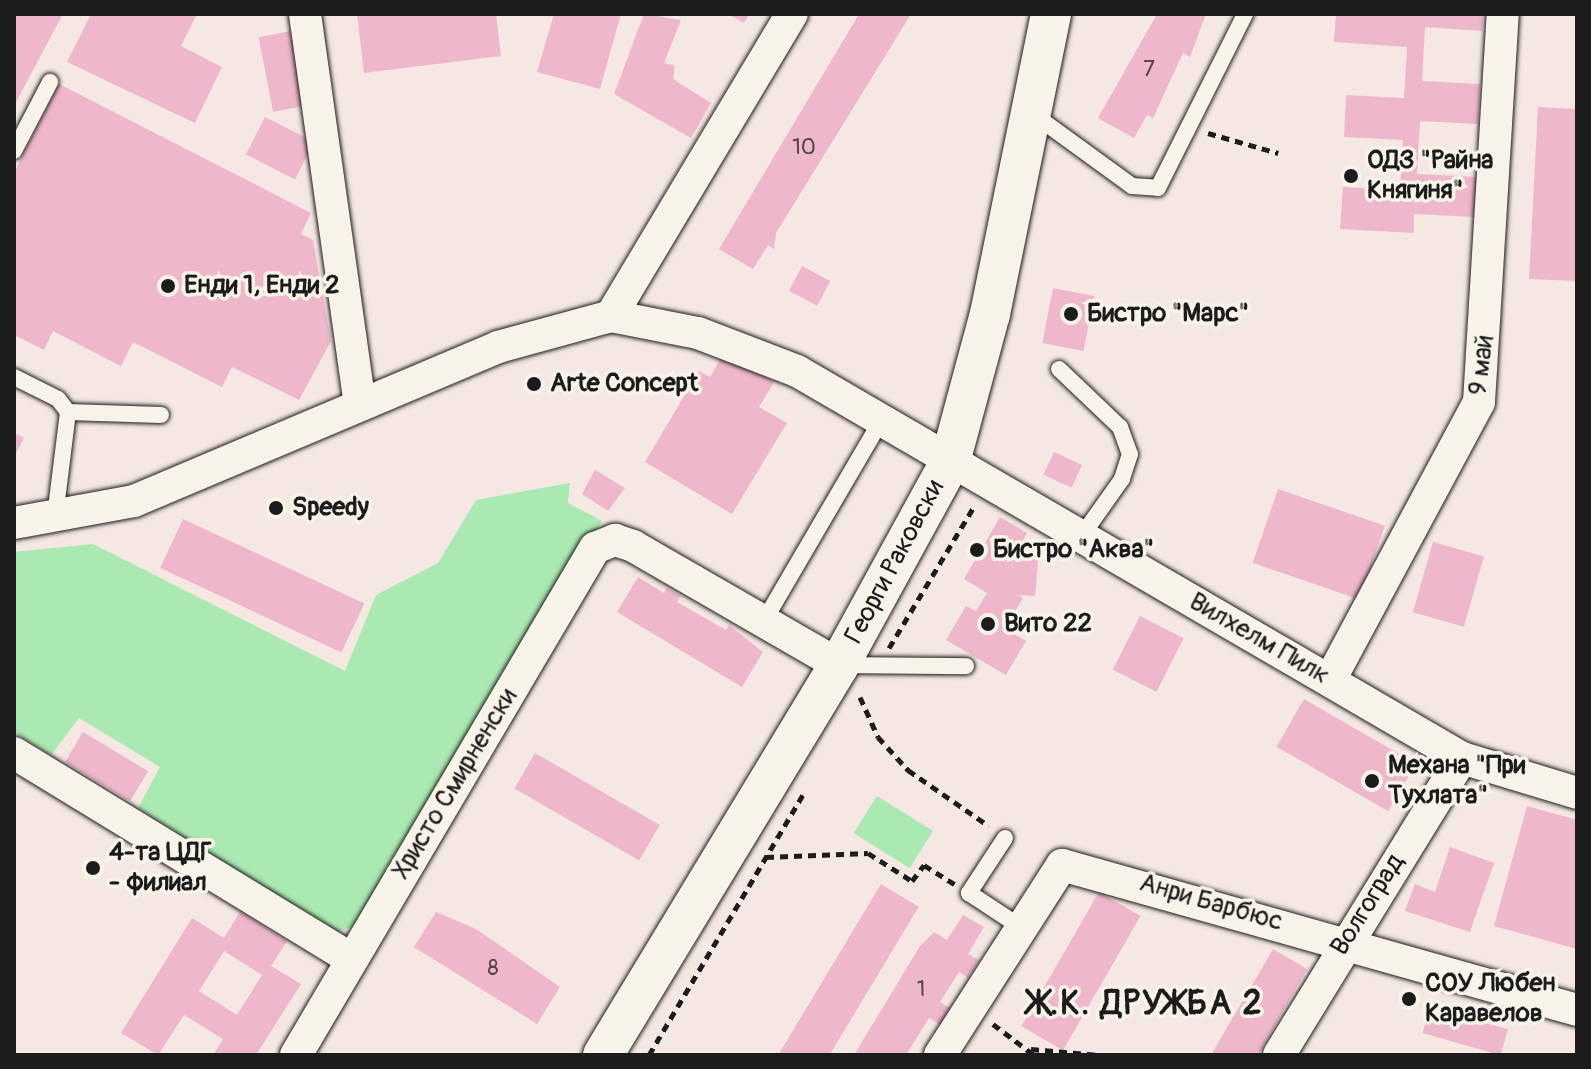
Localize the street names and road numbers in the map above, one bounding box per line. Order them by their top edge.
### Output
street label: 9 май [1463,333,1501,397]
street label: Георги Раковски [839,475,951,649]
street label: Вилхелм Пилк [1183,586,1335,692]
street label: Христо Смирненски [386,683,524,885]
street label: Волгоград [1325,848,1411,962]
street label: Анри Барбюс [1136,868,1286,938]

